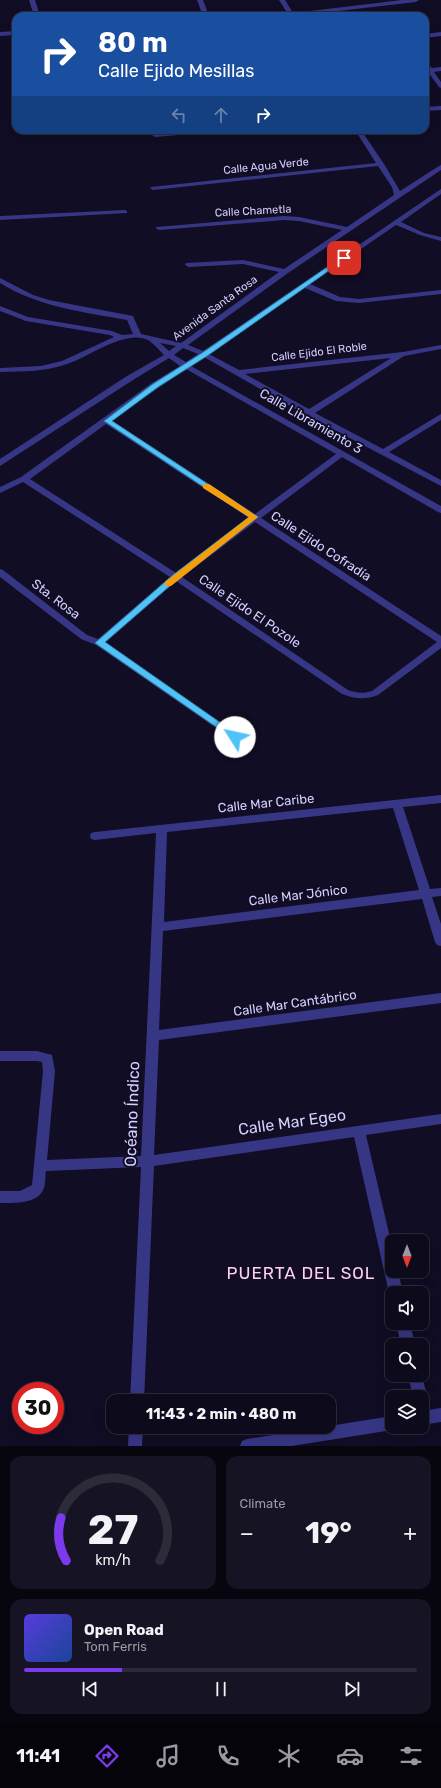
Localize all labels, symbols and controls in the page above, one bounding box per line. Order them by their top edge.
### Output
text: 80 m [98,26,168,59]
icon: right [32,28,84,80]
text: Calle Ejido Mesillas [98,60,254,82]
icon: left [168,104,190,126]
icon: ahead [210,104,232,126]
icon: right [252,104,274,126]
street label: Calle Agua Verde [223,155,309,177]
street label: Calle Chametla [214,203,292,219]
pin [327,241,361,275]
icon: arrive [333,247,355,269]
street label: Avenida Santa Rosa [170,273,260,343]
street label: Calle Ejido El Roble [270,340,368,364]
street label: Calle Libramiento 3 [257,385,365,457]
street label: Calle Ejido Cofradía [268,508,374,584]
street label: Calle Ejido El Pozole [196,571,304,651]
street label: Sta. Rosa [29,576,83,622]
position arrow [214,716,256,758]
street label: Calle Mar Caribe [217,790,315,816]
street label: Calle Mar Jónico [248,882,348,908]
street label: Calle Mar Cantábrico [232,987,358,1019]
street label: Océano Índico [121,1061,143,1167]
street label: Calle Mar Egeo [237,1105,347,1139]
north arrow [385,1234,429,1278]
map controls [385,1234,429,1434]
district label: PUERTA DEL SOL [227,1263,375,1283]
button: sound [385,1286,429,1330]
button: search [385,1338,429,1382]
speed limit sign: 30 [12,1382,64,1434]
button: layers [385,1390,429,1434]
text: 11:43 · 2 min · 480 m [146,1405,296,1423]
text: Climate [240,1496,286,1511]
text: 27 [87,1504,138,1553]
text: 19° [305,1515,352,1551]
text: − [240,1520,254,1547]
text: + [403,1520,417,1547]
text: km/h [95,1551,131,1568]
text: Open Road [84,1621,164,1639]
text: Tom Ferris [84,1639,147,1654]
icon: previous [79,1678,101,1700]
icon: pause [210,1678,232,1700]
icon: next [341,1678,363,1700]
icon: directions [93,1742,121,1770]
icon: music [154,1742,182,1770]
icon: phone [214,1742,242,1770]
icon: climate [275,1742,303,1770]
icon: car [336,1742,364,1770]
icon: filters [397,1742,425,1770]
text: 11:41 [16,1745,60,1767]

